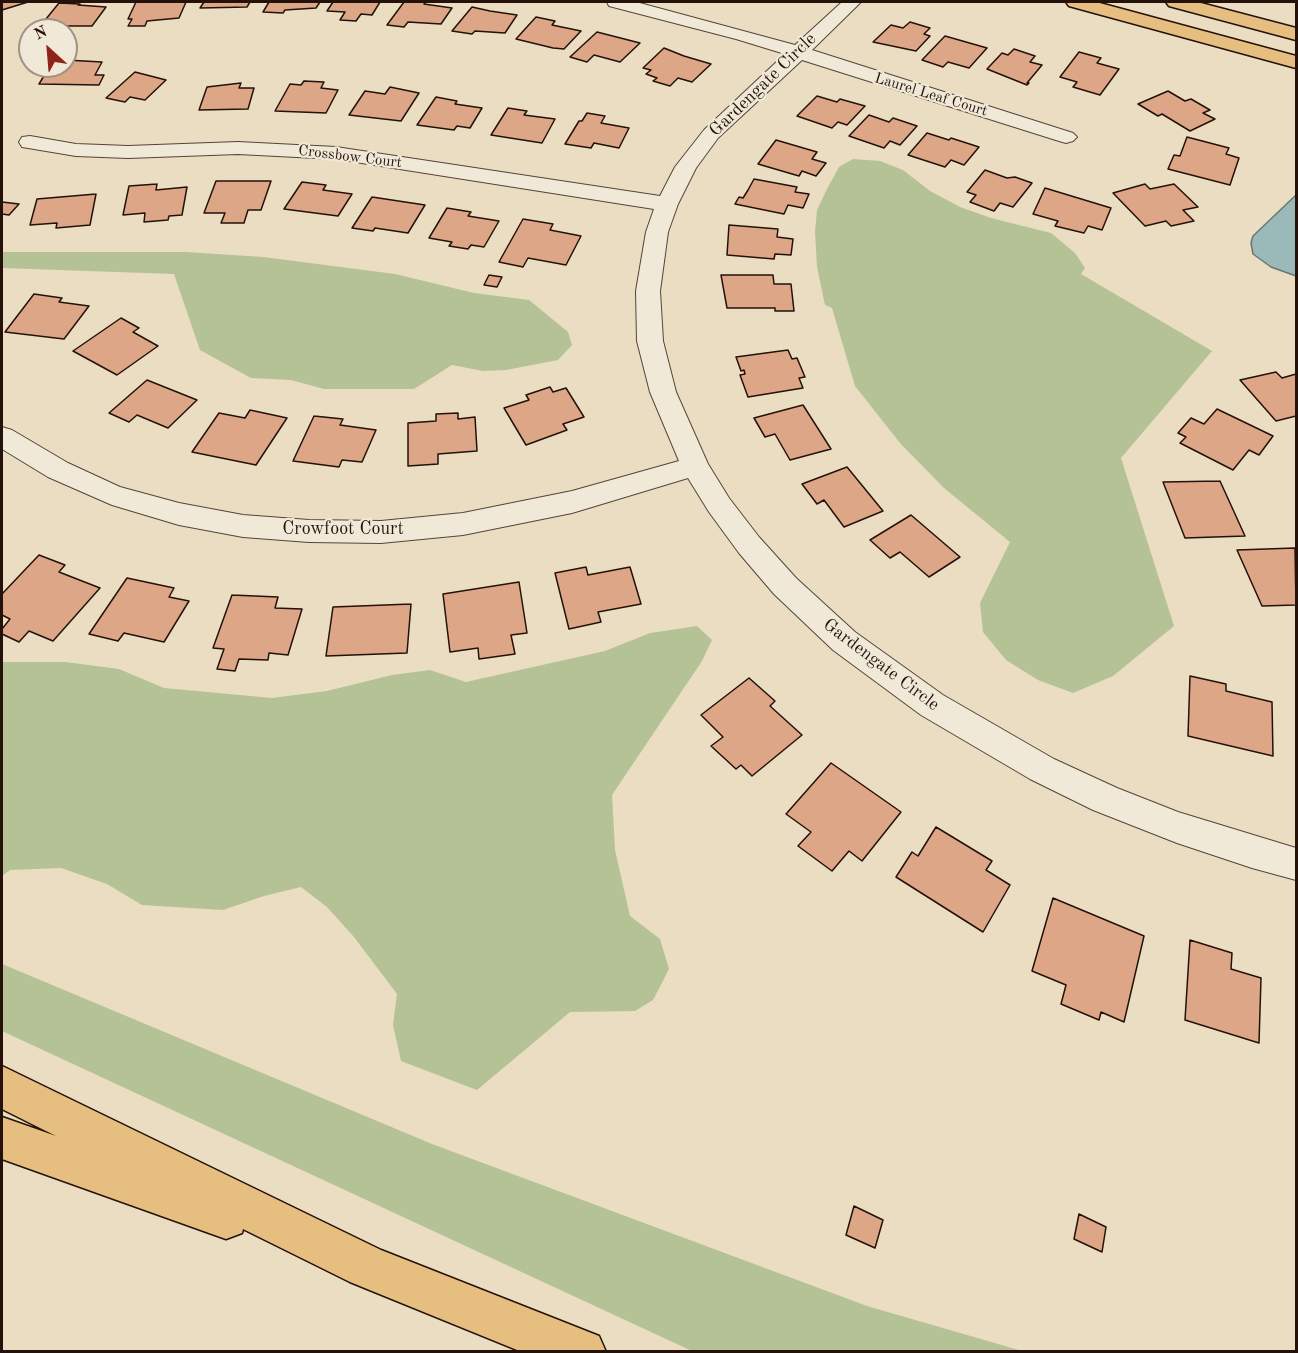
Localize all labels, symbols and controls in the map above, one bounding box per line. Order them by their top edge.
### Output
north arrow [18,18,78,78]
text: N [32,24,50,43]
street label: Gardengate Circle [705,29,821,141]
street label: Laurel Leaf Court [872,69,990,121]
street label: Crossbow Court [297,142,403,172]
street label: Crowfoot Court [282,518,404,540]
street label: Gardengate Circle [819,614,943,716]

